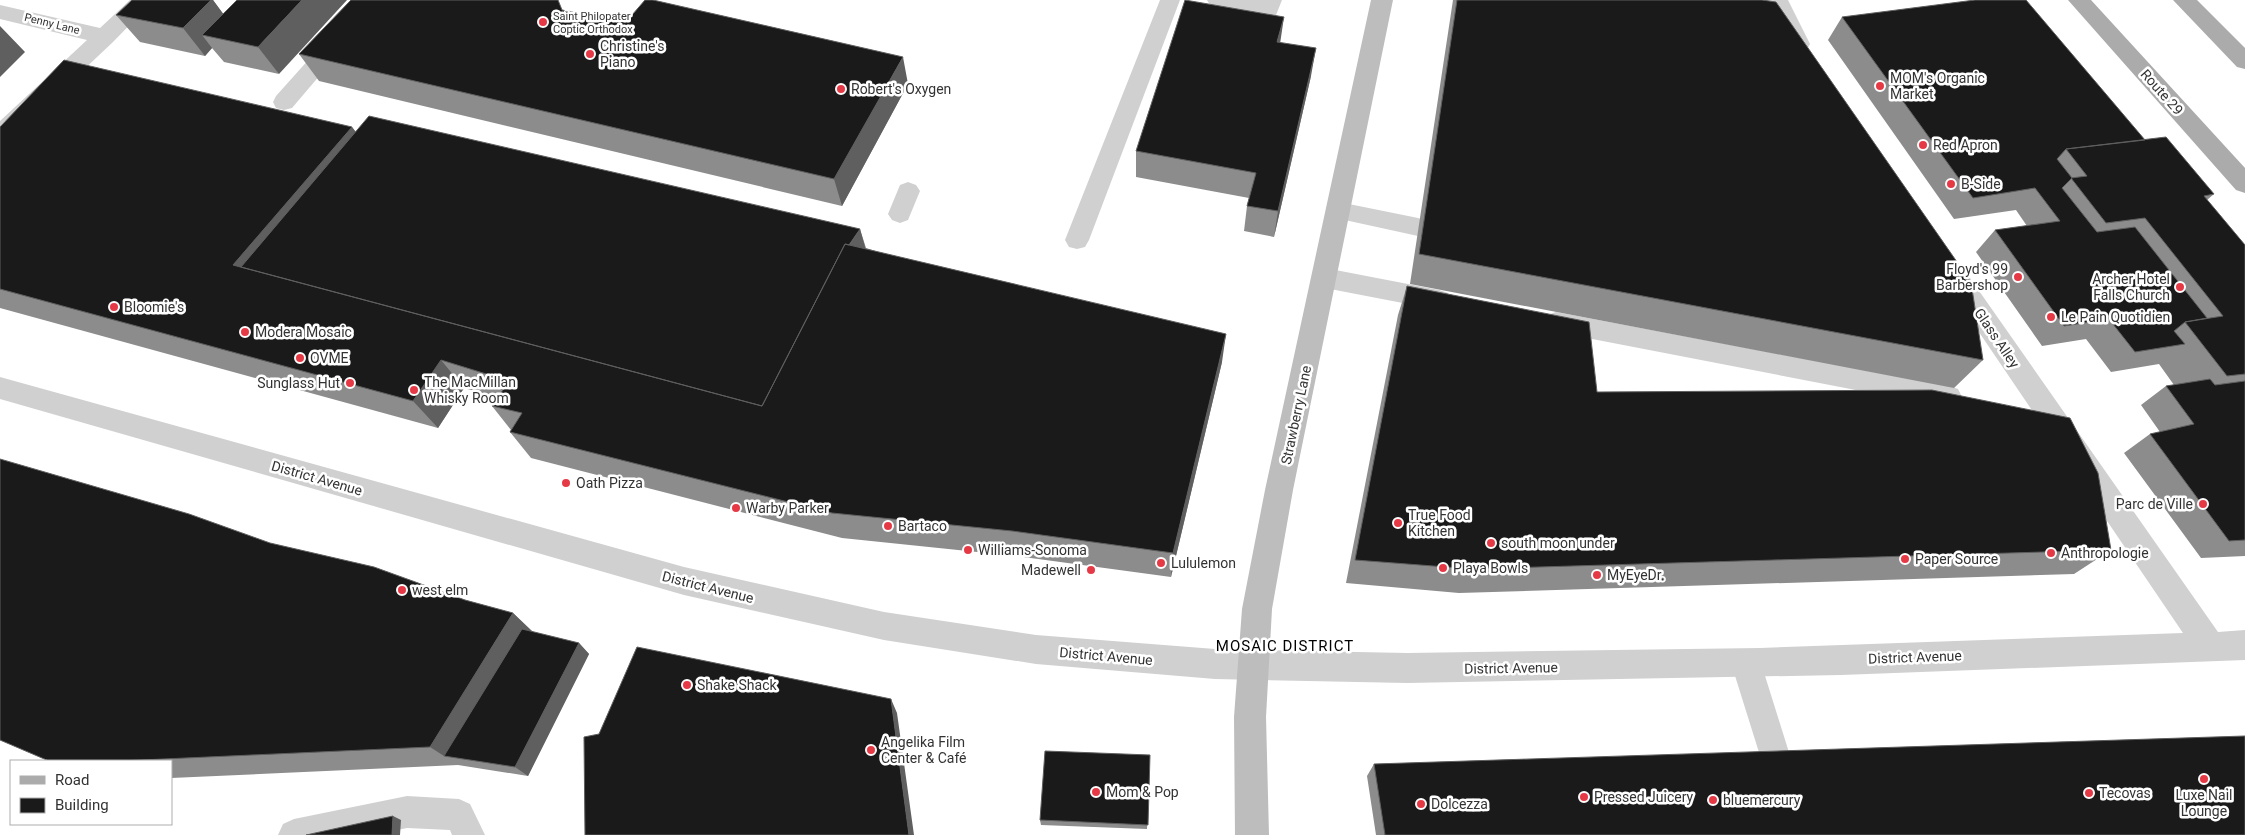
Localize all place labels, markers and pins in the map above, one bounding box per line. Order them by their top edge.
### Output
place label: Saint Philopater Coptic Orthodox [553,10,633,36]
marker: Saint Philopater Coptic Orthodox [537,16,549,28]
place label: Christine's Piano [600,38,664,70]
marker: Christine's Piano [584,48,596,60]
place label: MOM's Organic Market [1890,70,1985,102]
marker: MOM's Organic Market [1874,80,1886,92]
place label: Robert's Oxygen [851,81,951,97]
marker: Robert's Oxygen [835,83,847,95]
place label: Red Apron [1933,137,1998,153]
marker: Red Apron [1917,139,1929,151]
place label: B-Side [1961,176,2001,192]
marker: B-Side [1945,178,1957,190]
place label: Floyd's 99 Barbershop [1936,261,2008,293]
marker: Floyd's 99 Barbershop [2012,271,2024,283]
place label: Archer Hotel Falls Church [2092,271,2170,303]
marker: Archer Hotel Falls Church [2174,281,2186,293]
place label: Bloomie's [124,299,184,315]
marker: Bloomie's [108,301,120,313]
place label: Le Pain Quotidien [2061,309,2170,325]
marker: Le Pain Quotidien [2045,311,2057,323]
place label: Modera Mosaic [255,324,352,340]
marker: Modera Mosaic [239,326,251,338]
place label: OVME [310,350,349,366]
marker: OVME [294,352,306,364]
place label: The MacMillan Whisky Room [424,374,516,406]
place label: Sunglass Hut [257,375,340,391]
marker: Sunglass Hut [344,377,356,389]
marker: The MacMillan Whisky Room [408,384,420,396]
place label: Oath Pizza [576,475,643,491]
marker: Oath Pizza [560,477,572,489]
place label: Parc de Ville [2116,496,2193,512]
marker: Parc de Ville [2197,498,2209,510]
place label: Warby Parker [746,500,829,516]
marker: Warby Parker [730,502,742,514]
place label: True Food Kitchen [1408,507,1471,539]
marker: True Food Kitchen [1392,517,1404,529]
place label: Bartaco [898,518,947,534]
marker: Bartaco [882,520,894,532]
place label: south moon under [1501,535,1615,551]
marker: south moon under [1485,537,1497,549]
place label: Williams-Sonoma [978,542,1087,558]
marker: Williams-Sonoma [962,544,974,556]
place label: Anthropologie [2061,545,2149,561]
marker: Anthropologie [2045,547,2057,559]
place label: Paper Source [1915,551,1998,567]
marker: Paper Source [1899,553,1911,565]
place label: Lululemon [1171,555,1236,571]
marker: Lululemon [1155,557,1167,569]
place label: Playa Bowls [1453,560,1528,576]
place label: Madewell [1021,562,1081,578]
marker: Playa Bowls [1437,562,1449,574]
marker: Madewell [1085,564,1097,576]
place label: MyEyeDr. [1607,567,1664,583]
marker: MyEyeDr. [1591,569,1603,581]
place label: west elm [412,582,468,598]
marker: west elm [396,584,408,596]
place label: Shake Shack [697,677,777,693]
marker: Shake Shack [681,679,693,691]
place label: Angelika Film Center & Café [881,734,967,766]
marker: Angelika Film Center & Café [865,744,877,756]
marker: Luxe Nail Lounge [2198,773,2210,785]
place label: Mom & Pop [1106,784,1179,800]
place label: Tecovas [2099,785,2151,801]
marker: Mom & Pop [1090,786,1102,798]
marker: Tecovas [2083,787,2095,799]
place label: Luxe Nail Lounge [2175,787,2233,819]
place label: Pressed Juicery [1594,789,1694,805]
marker: Pressed Juicery [1578,791,1590,803]
place label: bluemercury [1723,792,1801,808]
marker: bluemercury [1707,794,1719,806]
place label: Dolcezza [1431,796,1488,812]
marker: Dolcezza [1415,798,1427,810]

